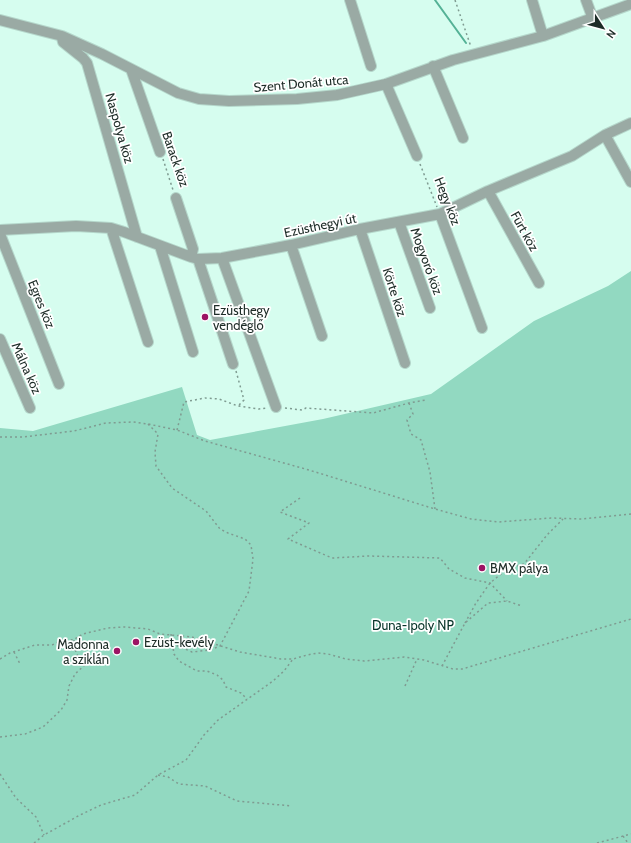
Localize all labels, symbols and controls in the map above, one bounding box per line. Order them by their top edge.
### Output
north arrow [583,8,623,48]
text: N [603,27,619,41]
street label: Szent Donát utca [253,71,350,95]
street label: Naspolya köz [102,91,138,165]
street label: Barack köz [159,129,193,189]
street label: Hegy köz [432,175,464,227]
street label: Fürt köz [508,208,542,254]
street label: Ezüsthegyi út [282,209,358,240]
street label: Mogyoró köz [407,225,447,297]
street label: Körte köz [380,265,410,319]
street label: Egres köz [25,277,59,331]
place label: Ezüsthegy vendéglő [213,302,270,333]
marker: Ezüsthegy vendéglő [200,312,210,322]
street label: Málna köz [9,340,45,396]
place label: BMX pálya [490,560,549,576]
marker: BMX pálya [477,563,487,573]
park label: Duna-Ipoly NP [372,617,454,633]
place label: Ezüst-kevély [144,634,214,650]
place label: Madonna a sziklán [57,636,110,667]
marker: Ezüst-kevély [131,637,141,647]
marker: Madonna a sziklán [112,646,122,656]

